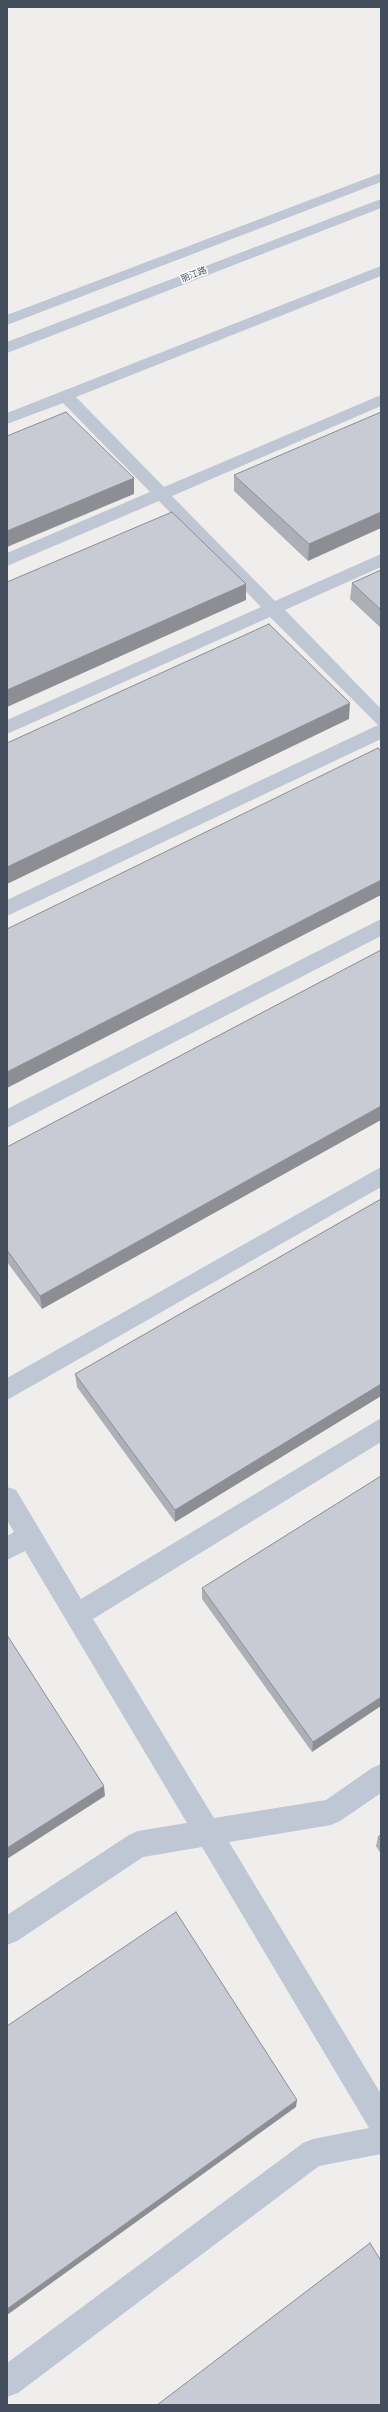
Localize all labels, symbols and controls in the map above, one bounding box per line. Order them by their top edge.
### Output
street label: 丽江路 [179,265,209,285]

